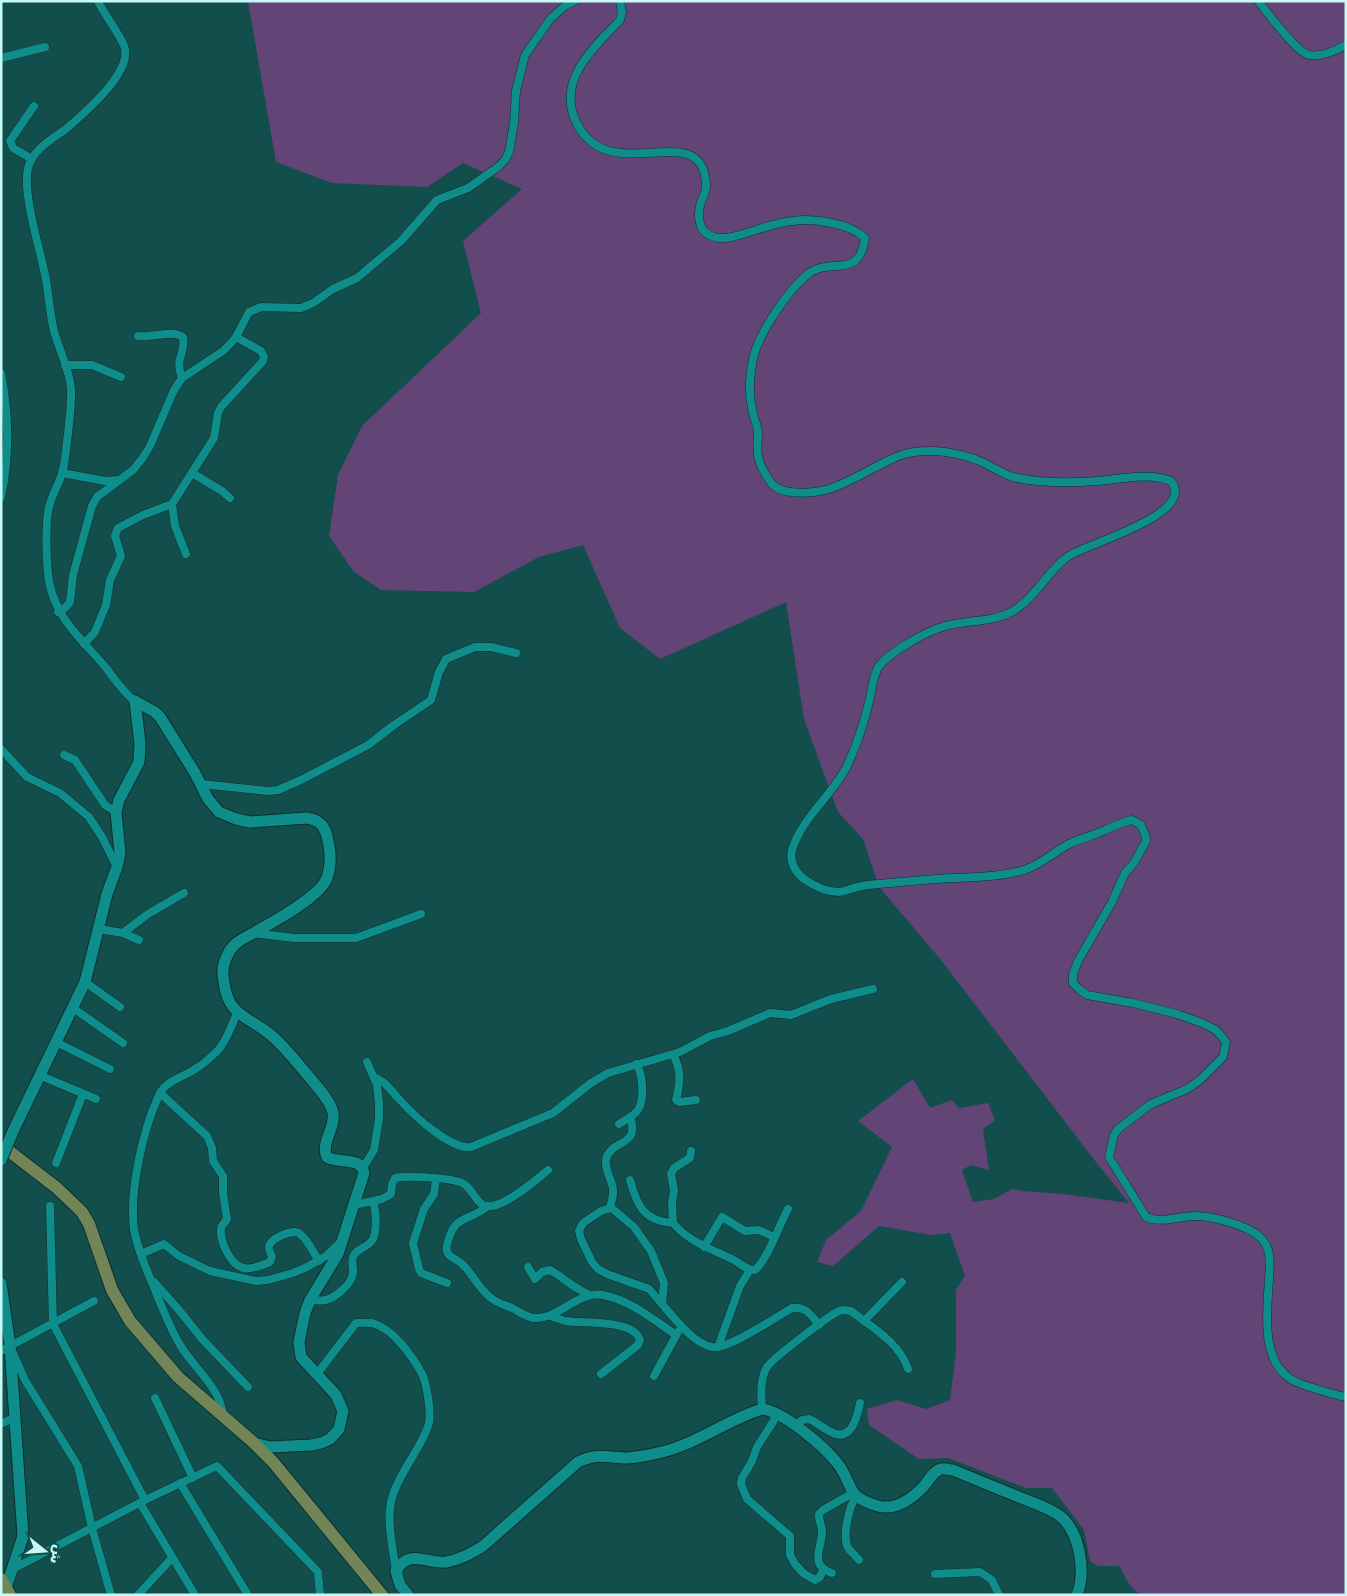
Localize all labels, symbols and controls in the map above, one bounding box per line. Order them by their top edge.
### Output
north arrow [20,1526,70,1576]
text: ش [47,1543,68,1566]

